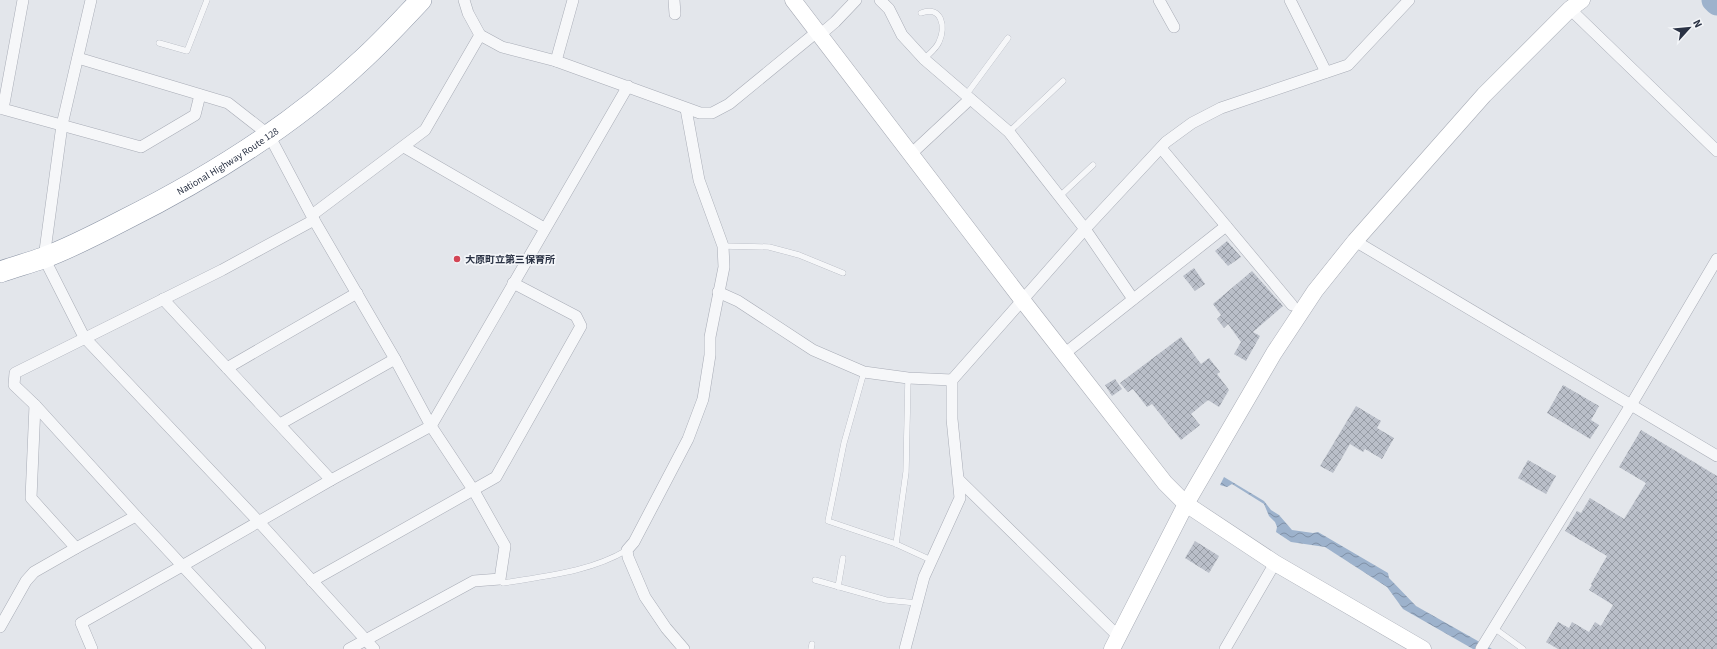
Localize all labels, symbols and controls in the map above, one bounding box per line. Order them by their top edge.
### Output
north arrow [1669,8,1709,48]
text: N [1689,17,1706,30]
street label: National Highway Route 128 [174,124,282,199]
place label: 大原町立第三保育所 [465,253,555,267]
marker: 大原町立第三保育所 [452,254,462,264]

